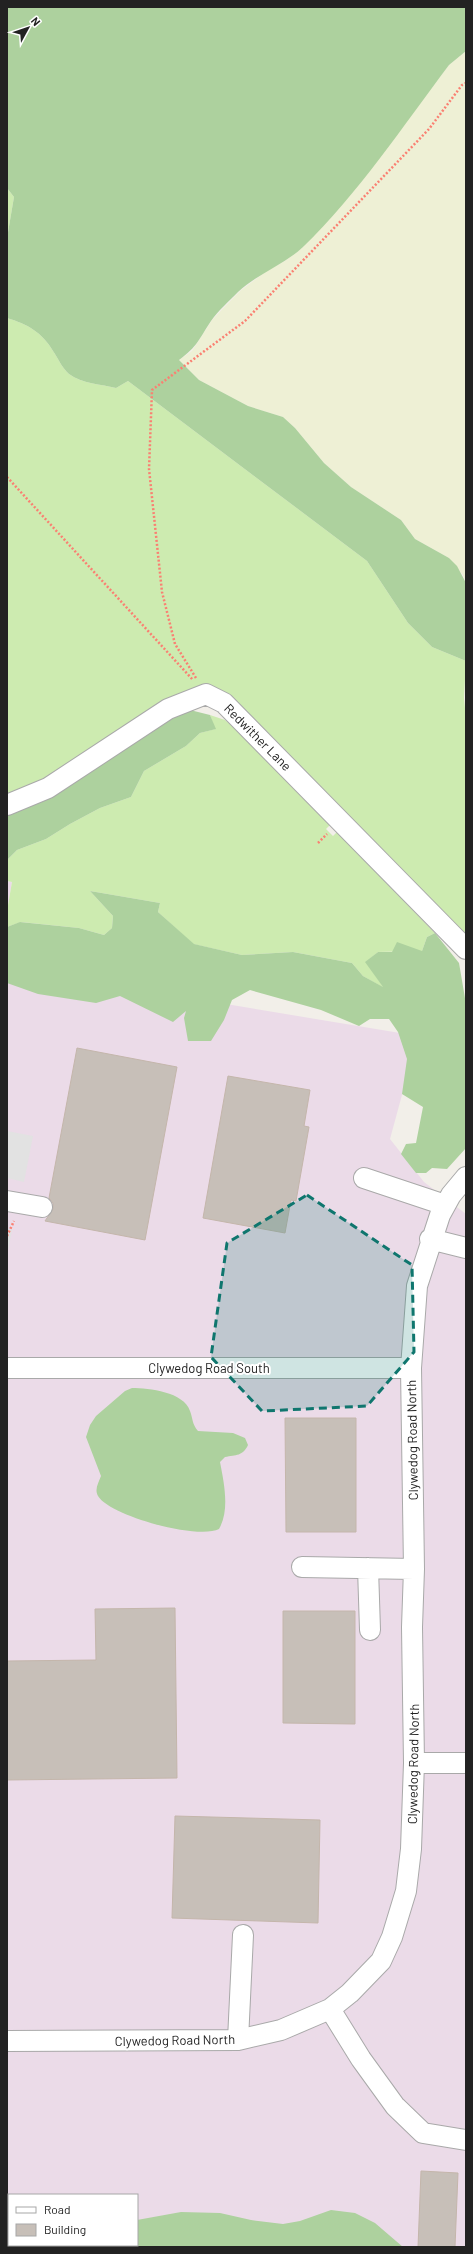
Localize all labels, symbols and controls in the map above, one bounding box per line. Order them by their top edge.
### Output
north arrow [8,8,48,48]
text: N [29,14,43,28]
street label: Redwither Lane [221,700,295,774]
street label: Clywedog Road South [148,1360,270,1376]
street label: Clywedog Road North [403,1380,421,1500]
street label: Clywedog Road North [404,1704,422,1824]
street label: Clywedog Road North [115,2031,235,2049]
legend [8,2194,138,2246]
text: Road [44,2202,71,2216]
text: Building [44,2222,86,2236]

